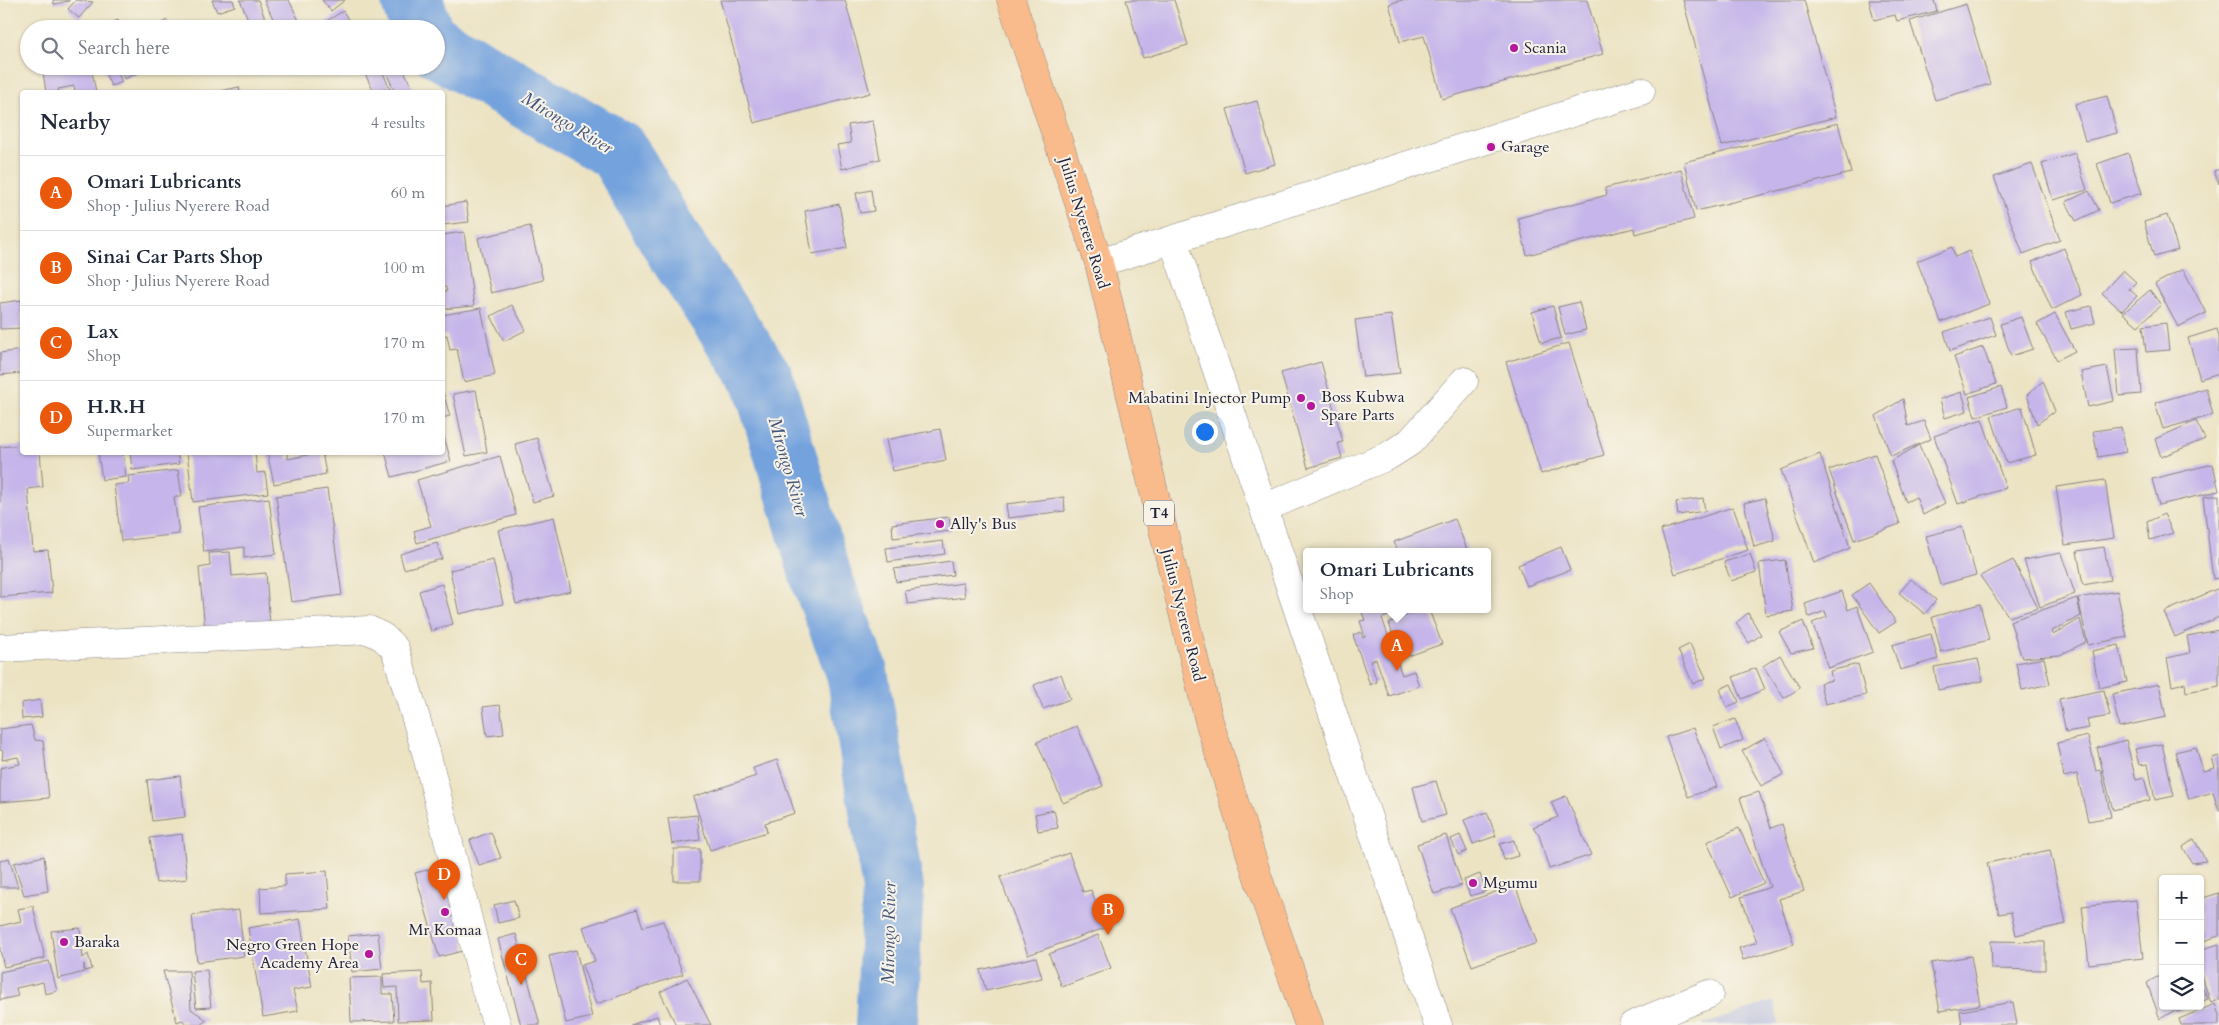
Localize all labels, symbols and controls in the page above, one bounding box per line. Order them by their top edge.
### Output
search box [20,20,445,75]
icon: search [38,34,66,62]
text: Search here [78,35,170,61]
place label: Scania [1524,37,1567,59]
marker: Scania [1508,42,1520,54]
water label: Mirongo River [517,86,618,161]
text: Nearby [40,108,111,137]
text: 4 results [371,112,425,134]
place label: Garage [1501,136,1550,158]
marker: Garage [1485,141,1497,153]
street label: Julius Nyerere Road [1053,153,1115,292]
text: Omari Lubricants [87,169,241,195]
text: A [50,182,62,204]
text: 60 m [391,182,425,204]
text: Shop · Julius Nyerere Road [87,195,270,217]
text: Sinai Car Parts Shop [87,244,263,270]
text: B [50,257,62,279]
text: 100 m [383,257,425,279]
text: Shop · Julius Nyerere Road [87,270,270,292]
text: Lax [87,319,119,345]
text: C [50,332,62,354]
text: 170 m [383,332,425,354]
text: Shop [87,345,121,367]
place label: Boss Kubwa Spare Parts [1321,386,1405,426]
place label: Mabatini Injector Pump [1128,387,1291,409]
marker: Mabatini Injector Pump [1295,392,1307,404]
text: H.R.H [87,394,145,420]
marker: Boss Kubwa Spare Parts [1305,400,1317,412]
text: D [49,407,63,429]
text: 170 m [383,407,425,429]
water label: Mirongo River [762,414,814,521]
your location [1192,419,1218,445]
text: Supermarket [87,420,173,442]
road number: T4 [1144,500,1174,526]
place label: Ally's Bus [950,513,1016,535]
marker: Ally's Bus [934,518,946,530]
street label: Julius Nyerere Road [1155,544,1210,684]
popup [1303,548,1491,613]
text: Omari Lubricants [1320,557,1474,583]
text: Shop [1320,583,1354,605]
pin: A [1381,630,1413,671]
pin: D [428,859,460,900]
place label: Mgumu [1483,872,1538,894]
map controls [2159,875,2204,1010]
button: + [2159,875,2204,920]
marker: Mgumu [1467,877,1479,889]
water label: Mirongo River [876,880,902,985]
pin: B [1092,894,1124,935]
marker: Mr Komaa [439,906,451,918]
place label: Mr Komaa [408,919,482,941]
button: − [2159,920,2204,965]
place label: Baraka [74,931,120,953]
place label: Negro Green Hope Academy Area [226,934,359,974]
marker: Baraka [58,936,70,948]
pin: C [505,944,537,985]
marker: Negro Green Hope Academy Area [363,948,375,960]
button: layers [2159,965,2204,1010]

